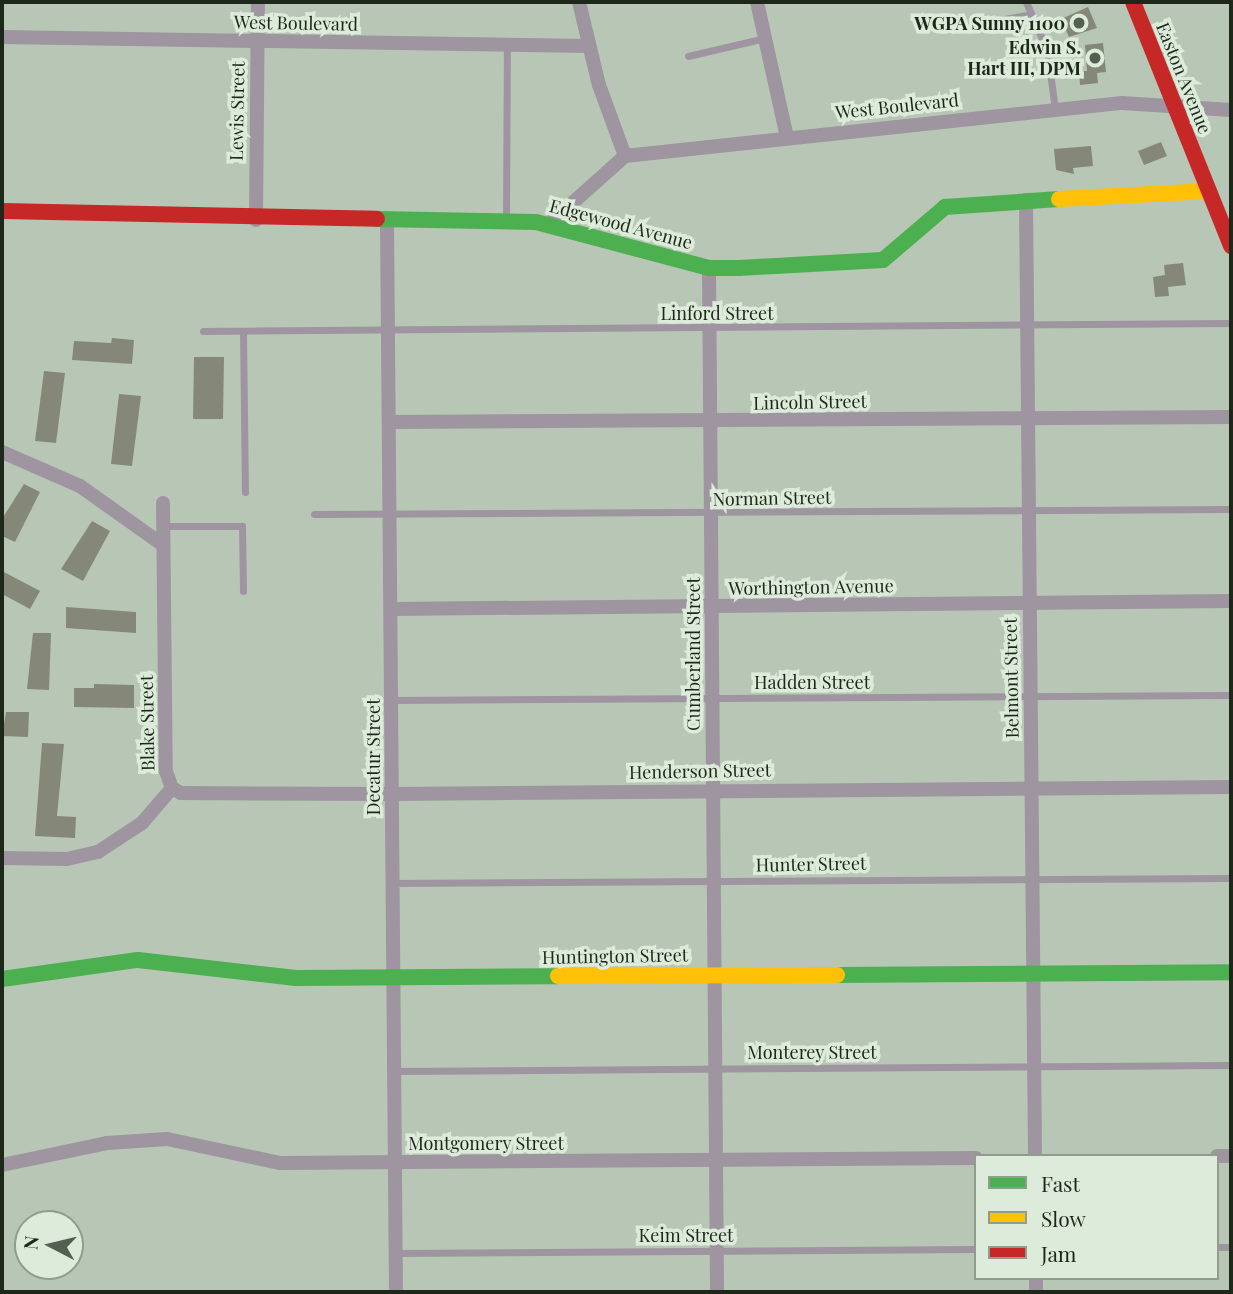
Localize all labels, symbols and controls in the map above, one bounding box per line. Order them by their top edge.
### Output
street label: West Boulevard [234,11,358,35]
place label: WGPA Sunny 1100 [914,12,1065,34]
marker: WGPA Sunny 1100 [1071,15,1087,31]
street label: Easton Avenue [1152,19,1216,137]
place label: Edwin S. Hart III, DPM [967,37,1081,80]
marker: Edwin S. Hart III, DPM [1087,50,1103,66]
street label: Lewis Street [225,61,249,161]
street label: West Boulevard [834,89,960,123]
street label: Edgewood Avenue [547,194,695,254]
street label: Linford Street [660,302,774,324]
street label: Lincoln Street [753,390,867,414]
street label: Norman Street [712,486,832,510]
street label: Worthington Avenue [728,575,894,599]
street label: Cumberland Street [682,577,704,731]
street label: Belmont Street [999,617,1023,739]
street label: Hadden Street [754,671,870,693]
street label: Blake Street [135,675,159,771]
street label: Decatur Street [362,698,384,816]
street label: Henderson Street [629,759,771,783]
street label: Hunter Street [755,852,867,876]
street label: Huntington Street [542,944,688,968]
street label: Monterey Street [747,1041,877,1063]
street label: Montgomery Street [408,1132,564,1154]
legend [974,1154,1219,1280]
text: Fast [1041,1169,1080,1197]
text: Slow [1041,1204,1086,1232]
north arrow [14,1210,84,1280]
street label: Keim Street [639,1224,733,1246]
text: N [16,1234,44,1251]
text: Jam [1041,1239,1077,1267]

